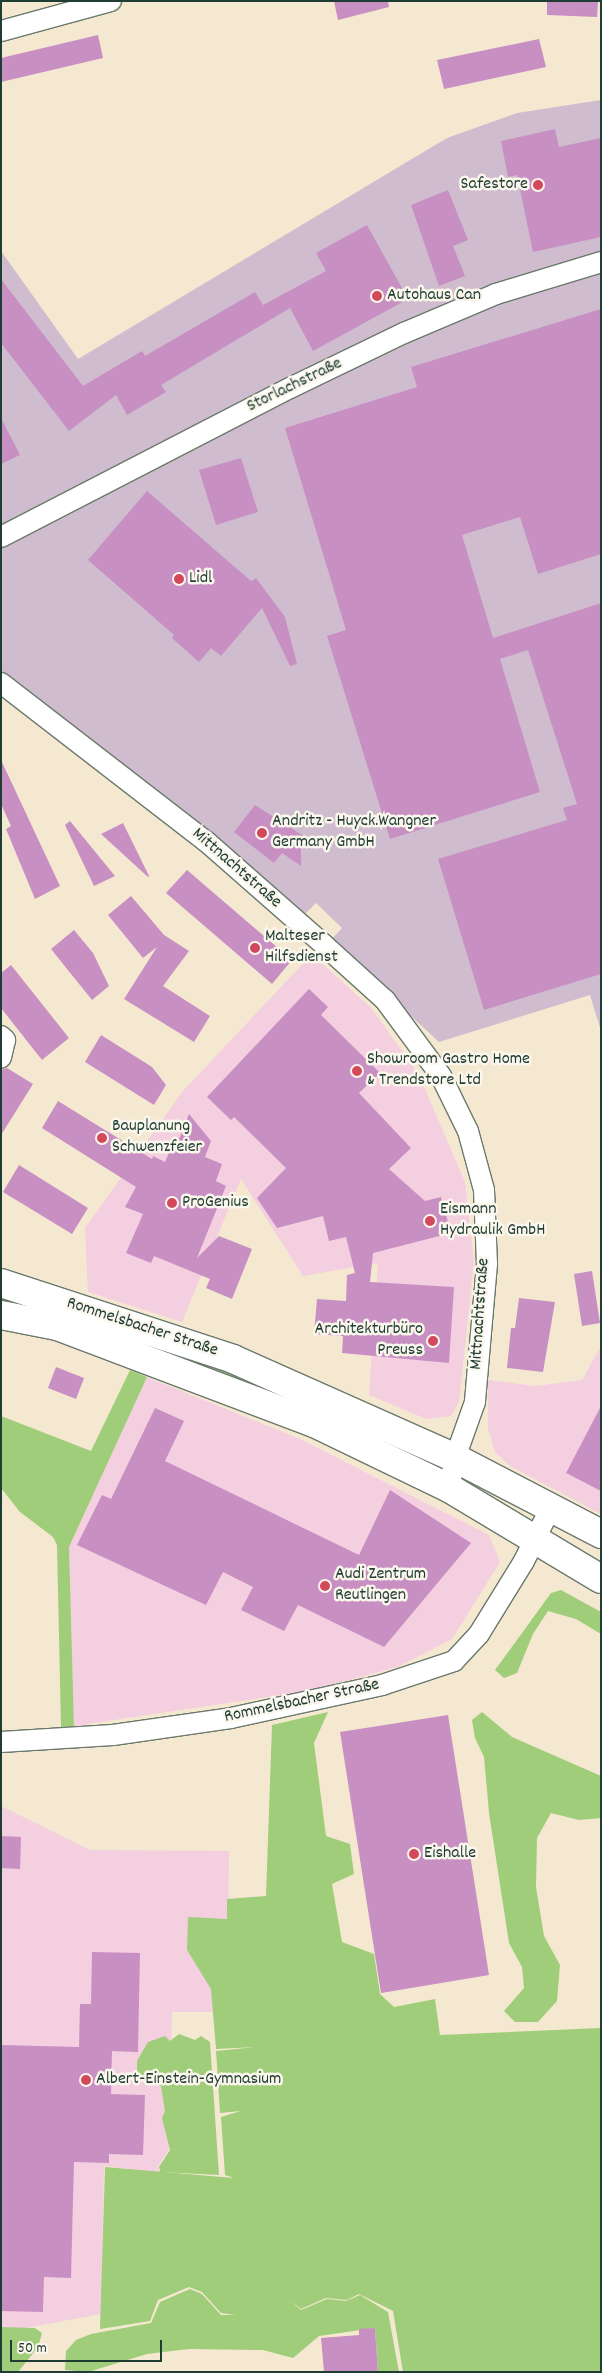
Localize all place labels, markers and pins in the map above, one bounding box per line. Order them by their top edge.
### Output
place label: Safestore [461,174,528,196]
marker: Safestore [532,179,544,191]
place label: Autohaus Can [387,285,481,307]
marker: Autohaus Can [371,290,383,302]
place label: Lidl [189,568,212,590]
marker: Lidl [173,573,185,585]
place label: Andritz - Huyck.Wangner Germany GmbH [272,812,436,854]
marker: Andritz - Huyck.Wangner Germany GmbH [256,827,268,839]
place label: Malteser Hilfsdienst [265,927,338,970]
marker: Malteser Hilfsdienst [249,942,261,954]
place label: Showroom Gastro Home & Trendstore Ltd [367,1050,530,1092]
marker: Showroom Gastro Home & Trendstore Ltd [351,1065,363,1077]
place label: Bauplanung Schwenzfeier [112,1117,202,1160]
marker: Bauplanung Schwenzfeier [96,1132,108,1144]
place label: ProGenius [182,1192,249,1214]
marker: ProGenius [166,1197,178,1209]
place label: Eismann Hydraulik GmbH [440,1200,545,1242]
marker: Eismann Hydraulik GmbH [424,1215,436,1227]
place label: Architekturbüro Preuss [314,1320,423,1362]
marker: Architekturbüro Preuss [427,1335,439,1347]
place label: Audi Zentrum Reutlingen [335,1565,426,1608]
marker: Audi Zentrum Reutlingen [319,1580,331,1592]
place label: Eishalle [424,1843,476,1865]
marker: Eishalle [408,1848,420,1860]
place label: Albert-Einstein-Gymnasium [96,2069,281,2091]
marker: Albert-Einstein-Gymnasium [80,2074,92,2086]

